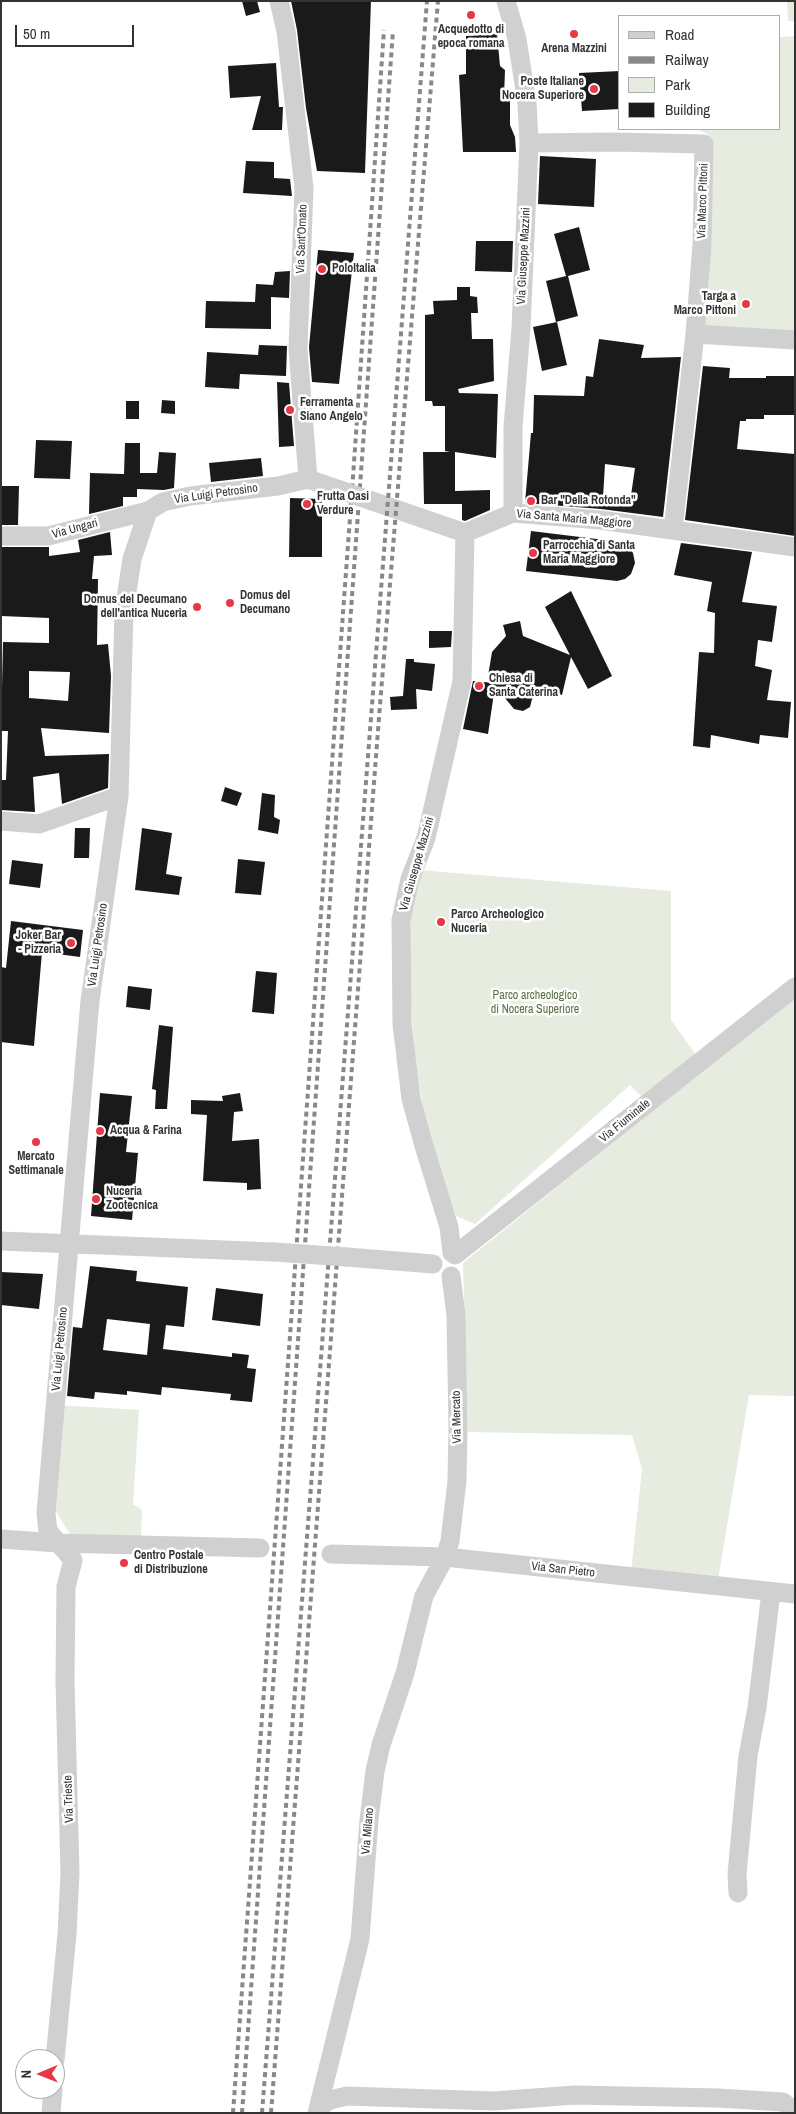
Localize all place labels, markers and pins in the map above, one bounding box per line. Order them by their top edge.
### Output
marker: Acquedotto di epoca romana [465,9,477,21]
place label: Acquedotto di epoca romana [438,23,504,51]
marker: Arena Mazzini [568,28,580,40]
place label: Arena Mazzini [541,42,607,56]
place label: Poste Italiane Nocera Superiore [502,75,584,103]
marker: Poste Italiane Nocera Superiore [588,83,600,95]
place label: PoloItalia [332,262,376,276]
marker: PoloItalia [316,263,328,275]
place label: Targa a Marco Pittoni [674,290,736,318]
marker: Targa a Marco Pittoni [740,298,752,310]
place label: Ferramenta Siano Angelo [300,396,363,424]
marker: Ferramenta Siano Angelo [284,404,296,416]
place label: Frutta Oasi Verdure [317,490,369,518]
place label: Bar "Della Rotonda" [541,494,636,508]
marker: Bar "Della Rotonda" [525,495,537,507]
marker: Frutta Oasi Verdure [301,498,313,510]
place label: Parrocchia di Santa Maria Maggiore [543,539,635,567]
marker: Parrocchia di Santa Maria Maggiore [527,547,539,559]
place label: Domus del Decumano [240,589,290,617]
place label: Domus del Decumano dell'antica Nuceria [84,593,187,621]
marker: Domus del Decumano [224,597,236,609]
marker: Domus del Decumano dell'antica Nuceria [191,601,203,613]
place label: Chiesa di Santa Caterina [489,672,558,700]
marker: Chiesa di Santa Caterina [473,680,485,692]
place label: Parco Archeologico Nuceria [451,908,544,936]
marker: Parco Archeologico Nuceria [435,916,447,928]
place label: Joker Bar - Pizzeria [16,929,61,957]
marker: Joker Bar - Pizzeria [65,937,77,949]
place label: Acqua & Farina [110,1124,182,1138]
marker: Acqua & Farina [94,1125,106,1137]
marker: Mercato Settimanale [30,1136,42,1148]
place label: Mercato Settimanale [8,1150,64,1178]
place label: Nuceria Zootecnica [106,1185,158,1213]
marker: Nuceria Zootecnica [90,1193,102,1205]
place label: Centro Postale di Distribuzione [134,1549,208,1577]
marker: Centro Postale di Distribuzione [118,1557,130,1569]

